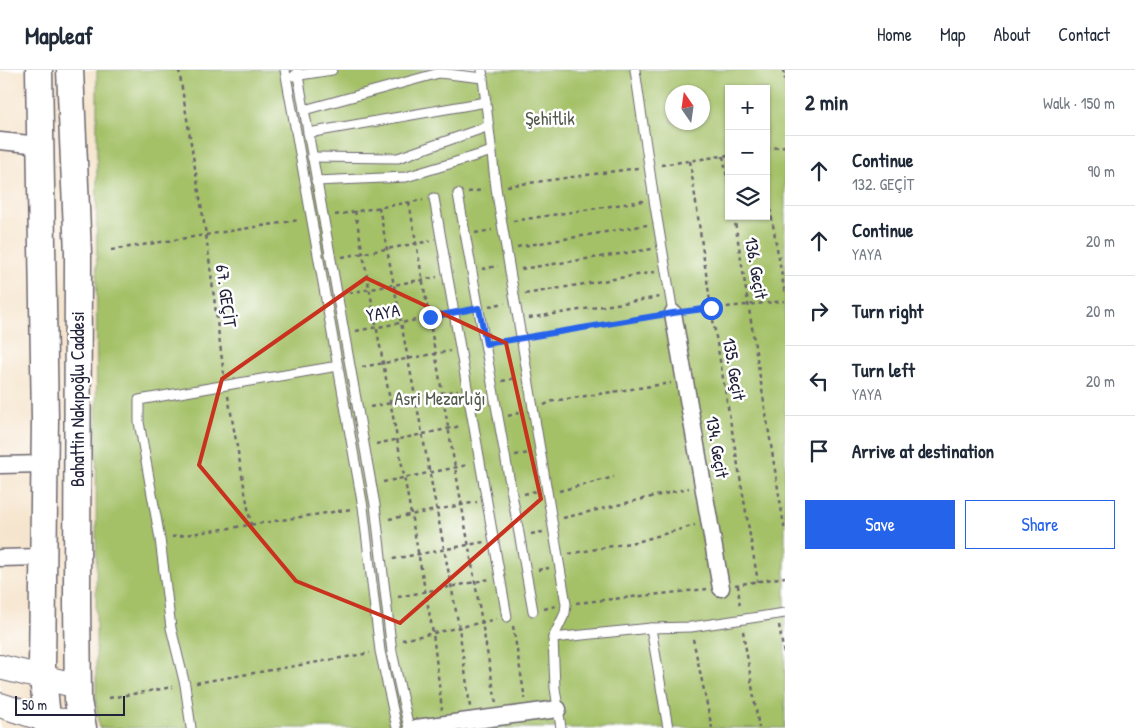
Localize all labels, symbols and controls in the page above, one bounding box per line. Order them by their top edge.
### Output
text: Mapleaf [25,19,93,51]
text: Home [877,22,912,47]
text: Map [940,22,965,47]
text: About [993,22,1030,47]
text: Contact [1058,22,1110,47]
north arrow [665,85,710,130]
map controls [725,85,770,220]
button: + [725,85,770,130]
text: 2 min [805,88,848,117]
text: Walk · 150 m [1043,92,1115,114]
park label: Şehitlik [525,106,575,131]
button: − [725,130,770,175]
text: Continue [852,147,913,173]
icon: ahead [805,157,833,185]
text: 90 m [1087,160,1115,182]
text: 132. GEÇİT [852,173,914,195]
button: layers [725,175,770,220]
text: Continue [852,217,913,243]
icon: ahead [805,227,833,255]
text: 20 m [1086,230,1115,252]
street label: 136. Geçit [739,235,774,302]
text: YAYA [852,243,882,265]
street label: 67. GEÇİT [210,263,243,330]
street label: YAYA [364,297,402,328]
route start [700,297,723,320]
icon: right [805,297,833,325]
text: Turn right [852,298,923,324]
text: 20 m [1086,300,1115,322]
route end [419,306,442,329]
street label: Bahattin Nakıpoğlu Caddesi [65,311,90,487]
street label: 135. Geçit [717,336,752,403]
text: Turn left [852,357,915,383]
icon: left [805,367,833,395]
text: 20 m [1086,370,1115,392]
text: YAYA [852,383,882,405]
park label: Asri Mezarlığı [394,386,486,411]
street label: 134. Geçit [700,414,735,481]
icon: arrive [805,437,833,465]
text: Arrive at destination [852,438,994,464]
button: Save [805,500,955,549]
button: Share [965,500,1115,549]
scale bar [15,693,125,716]
text: 50 m [22,695,47,714]

